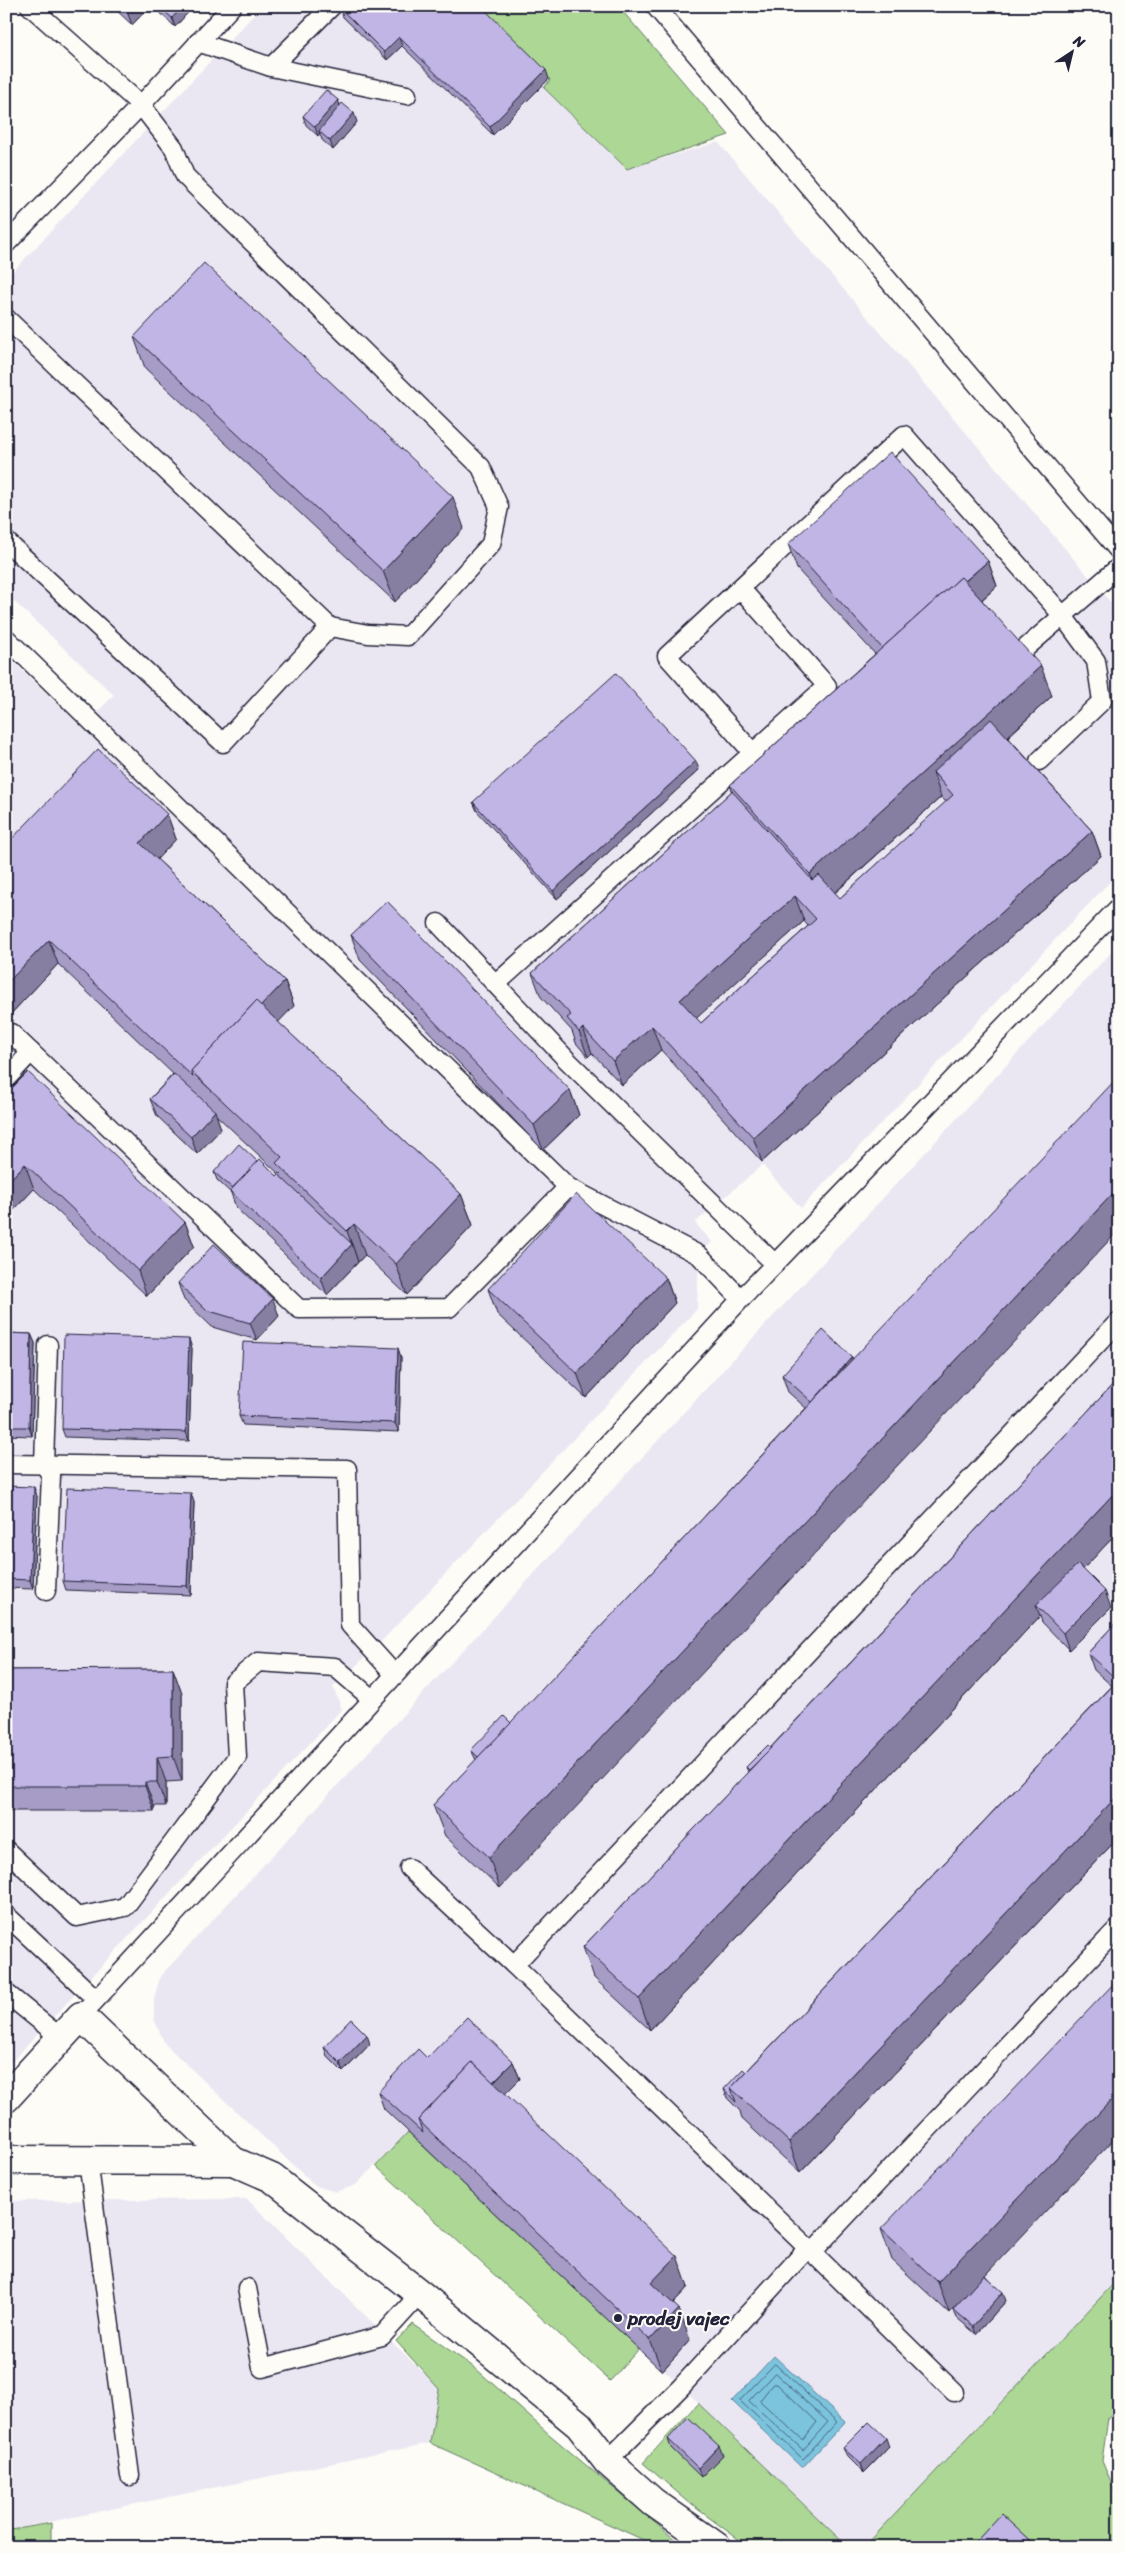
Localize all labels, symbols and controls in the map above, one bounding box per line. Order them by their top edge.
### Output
north arrow [1048,28,1098,78]
text: N [1067,28,1091,55]
place label: prodej vajec [626,2302,730,2335]
marker: prodej vajec [612,2312,624,2324]

